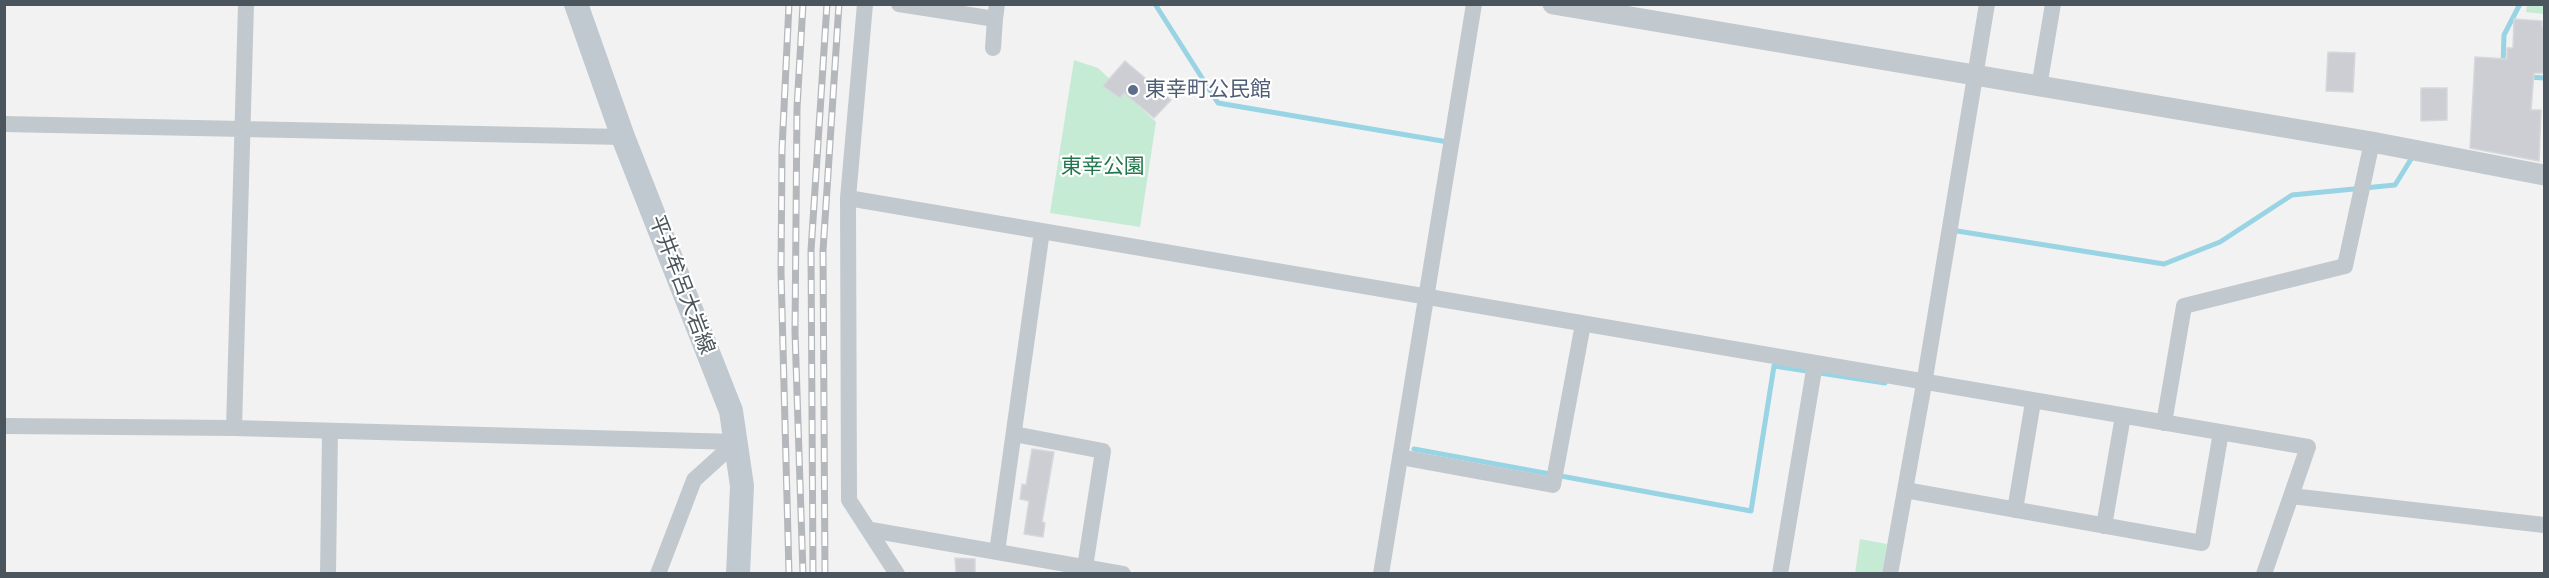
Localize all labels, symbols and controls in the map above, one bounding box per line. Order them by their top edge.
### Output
place label: 東幸町公民館 [1145,77,1271,103]
marker: 東幸町公民館 [1126,83,1140,97]
park label: 東幸公園 [1061,154,1145,180]
street label: 平井牟呂大岩線 [643,212,719,358]

